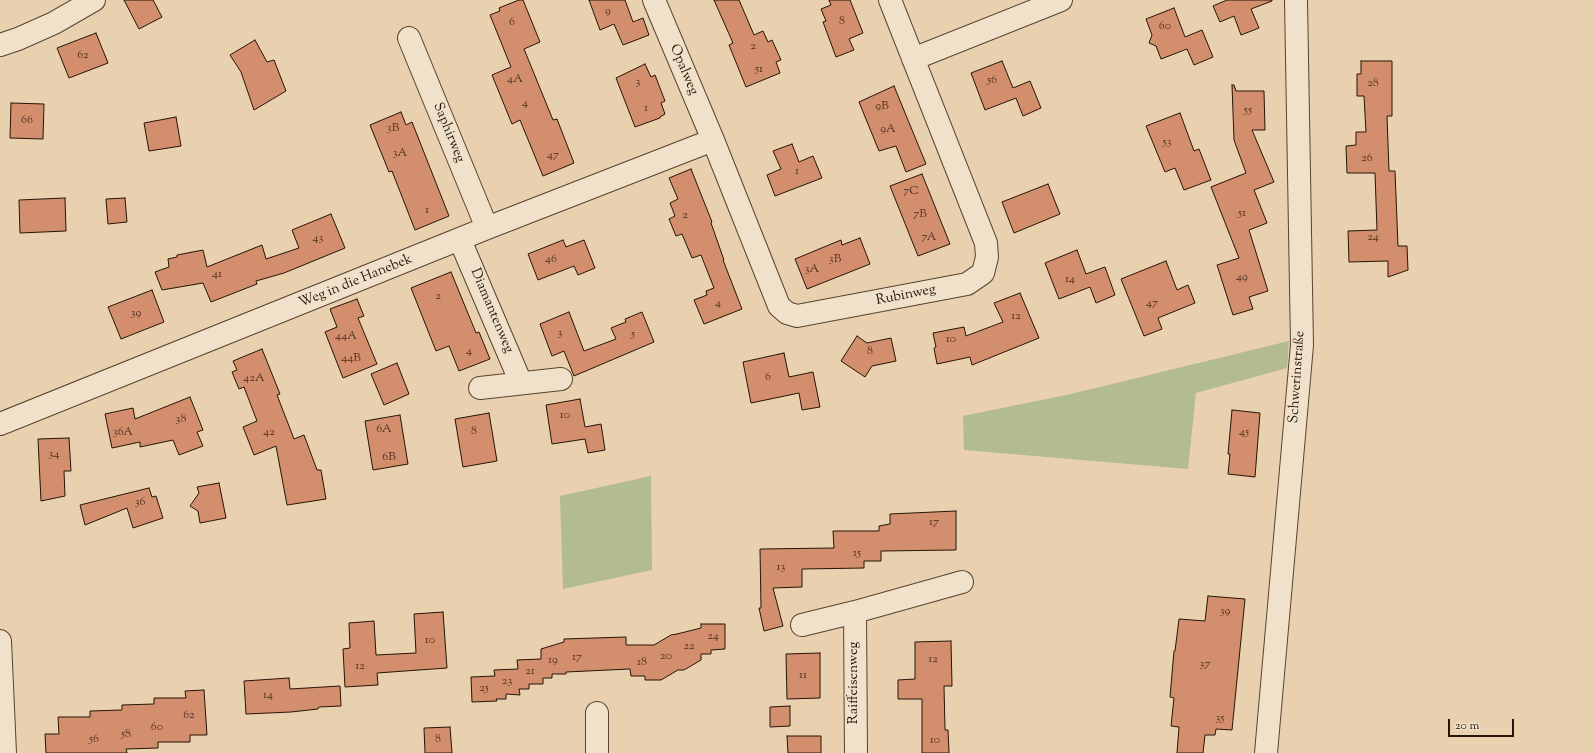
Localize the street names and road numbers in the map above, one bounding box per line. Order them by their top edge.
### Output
street label: Opalweg [665,42,701,98]
street label: Saphirweg [428,101,468,165]
street label: Weg in die Hanebek [297,252,415,312]
street label: Diamantenweg [466,266,516,356]
street label: Rubinweg [875,282,937,310]
street label: Schwerinstraße [1286,330,1310,424]
street label: Raiffeisenweg [847,642,863,724]

